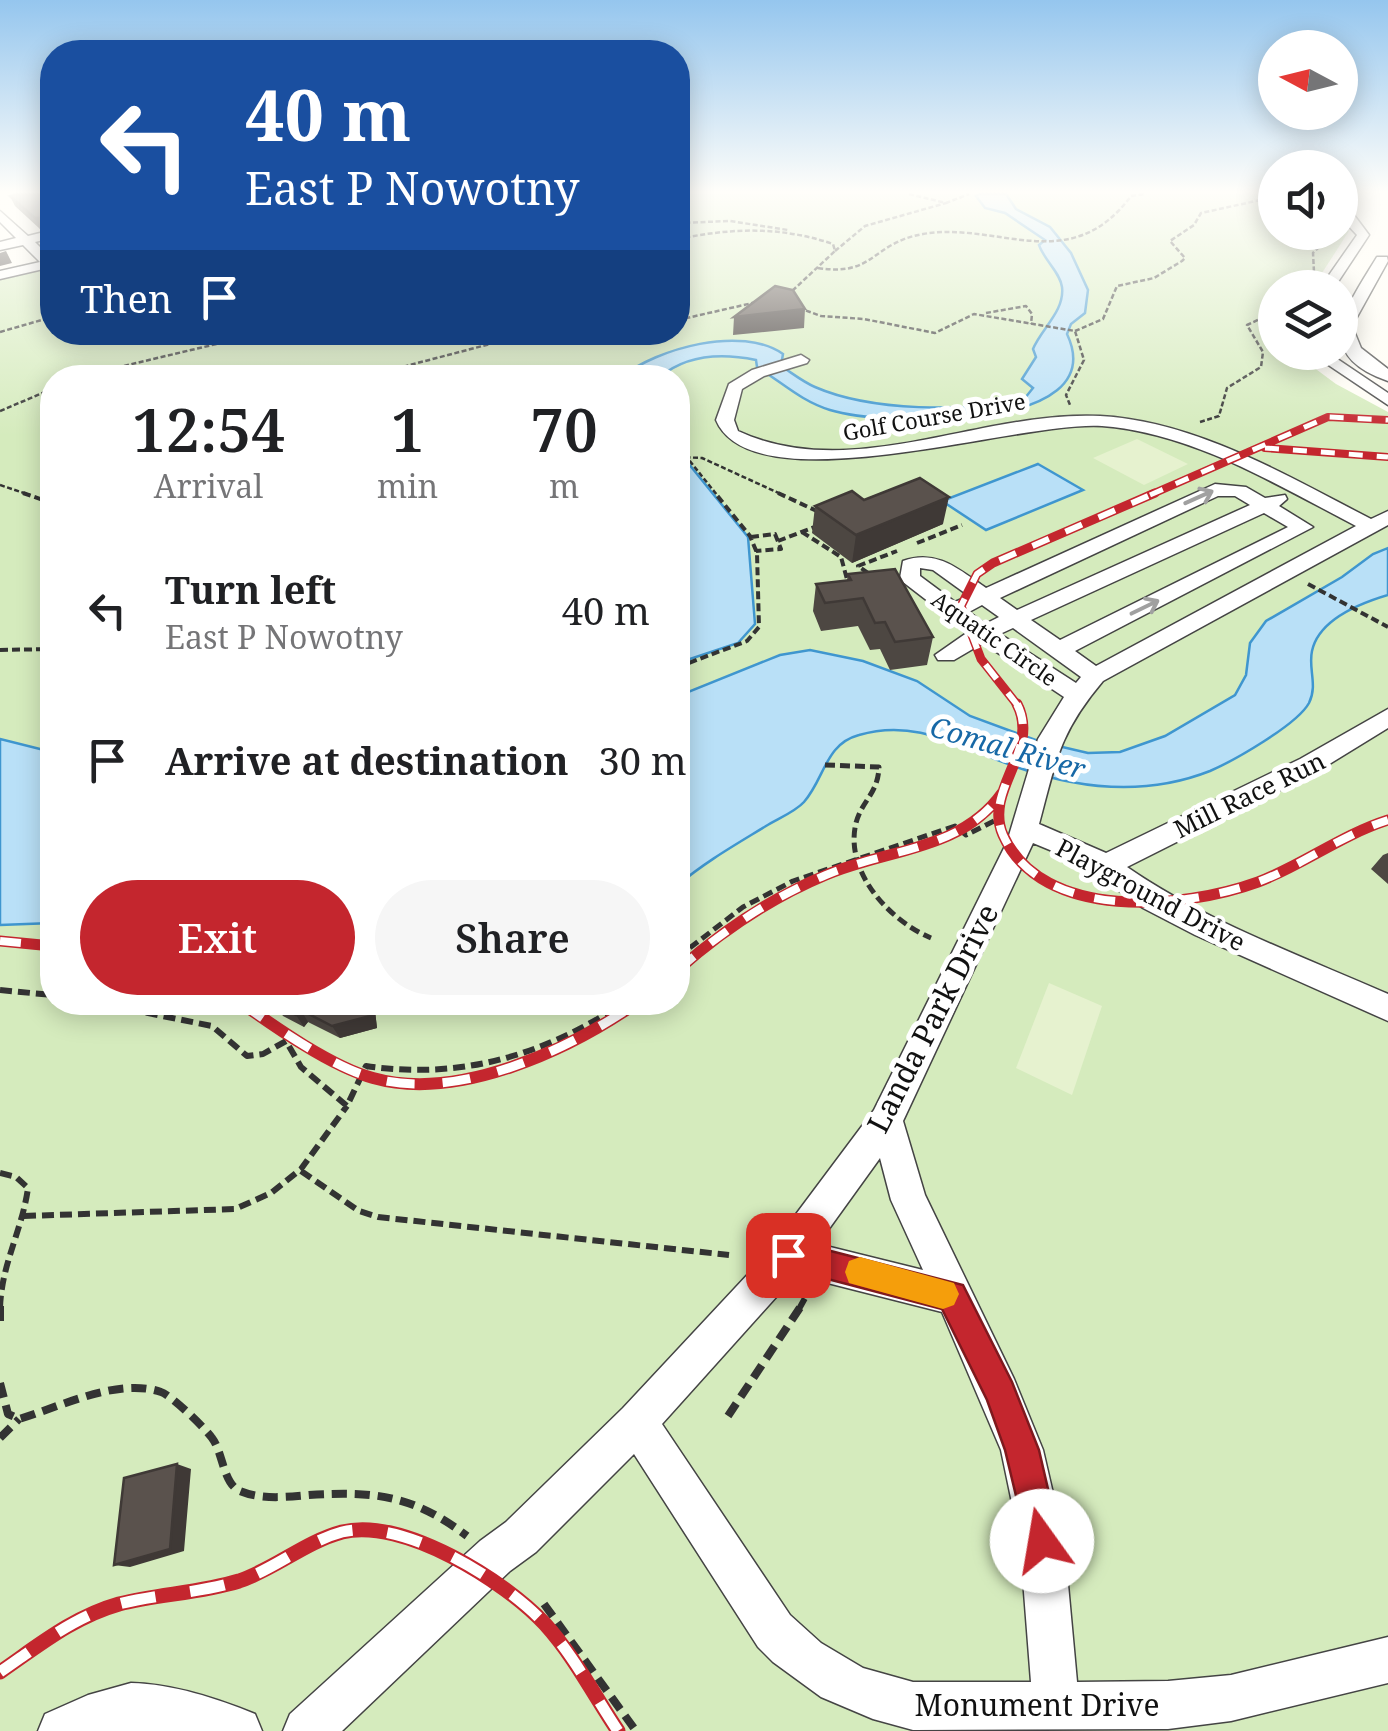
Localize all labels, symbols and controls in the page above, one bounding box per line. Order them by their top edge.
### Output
north arrow [1258,30,1358,130]
map controls [1258,30,1358,370]
text: 40 m [245,66,411,162]
icon: left [80,80,210,210]
button: sound [1258,150,1358,250]
text: East P Nowotny [245,157,580,218]
icon: arrive [192,270,247,325]
button: layers [1258,270,1358,370]
text: Then [80,272,172,324]
street label: Golf Course Drive [840,385,1028,447]
text: 12:54 [132,388,285,470]
text: 1 [391,388,425,470]
text: 70 [530,388,598,470]
text: Arrival [154,464,263,507]
text: min [377,464,438,507]
text: m [549,464,579,507]
one-way arrow [1183,487,1214,505]
text: Turn left [165,563,336,615]
icon: left [80,583,135,638]
text: 40 m [562,584,650,636]
street label: Aquatic Circle [926,584,1064,692]
one-way arrow [1129,596,1159,615]
text: East P Nowotny [165,615,403,658]
water label: Comal River [926,707,1091,788]
icon: arrive [80,733,135,788]
text: Arrive at destination [165,734,569,786]
text: 30 m [599,734,687,786]
street label: Mill Race Run [1168,743,1330,845]
street label: Playground Drive [1050,830,1252,958]
button: Exit [80,880,355,995]
button: Share [375,880,650,995]
street label: Landa Park Drive [857,897,1007,1139]
pin [746,1213,831,1298]
icon: arrive [761,1228,816,1283]
position arrow [990,1489,1094,1593]
street label: Monument Drive [915,1684,1159,1725]

